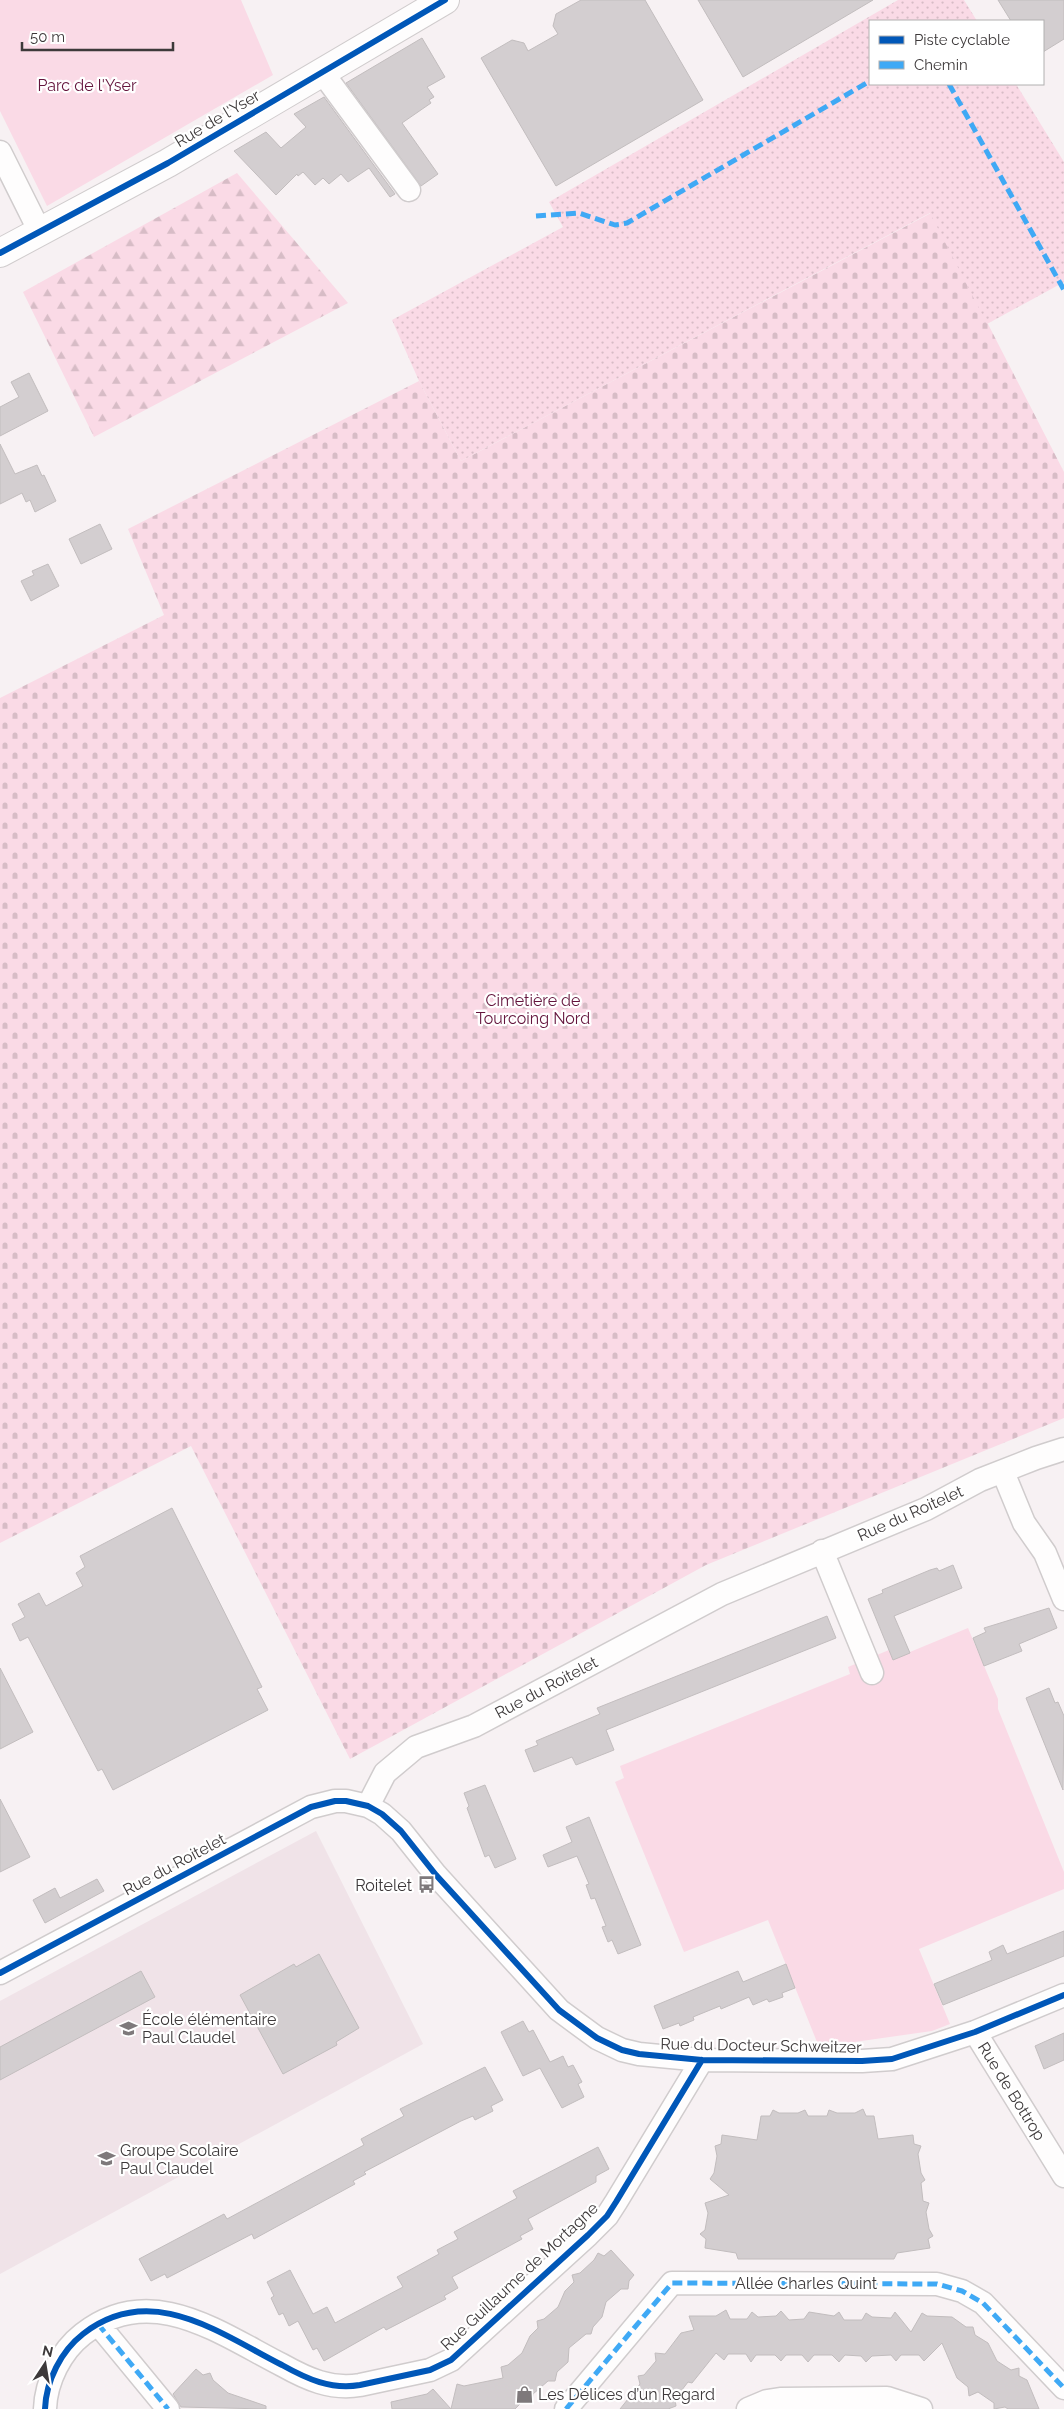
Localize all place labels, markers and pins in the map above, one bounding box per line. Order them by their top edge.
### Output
bus stop icon: Roitelet [416,1875,436,1895]
place label: Roitelet [355,1876,413,1895]
place label: École élémentaire Paul Claudel [142,2009,276,2047]
school or university icon: École élémentaire Paul Claudel [118,2018,138,2038]
place label: Groupe Scolaire Paul Claudel [120,2141,238,2178]
school or university icon: Groupe Scolaire Paul Claudel [96,2149,116,2169]
shop icon: Les Délices d’un Regard [514,2384,534,2404]
place label: Les Délices d’un Regard [538,2385,715,2404]

